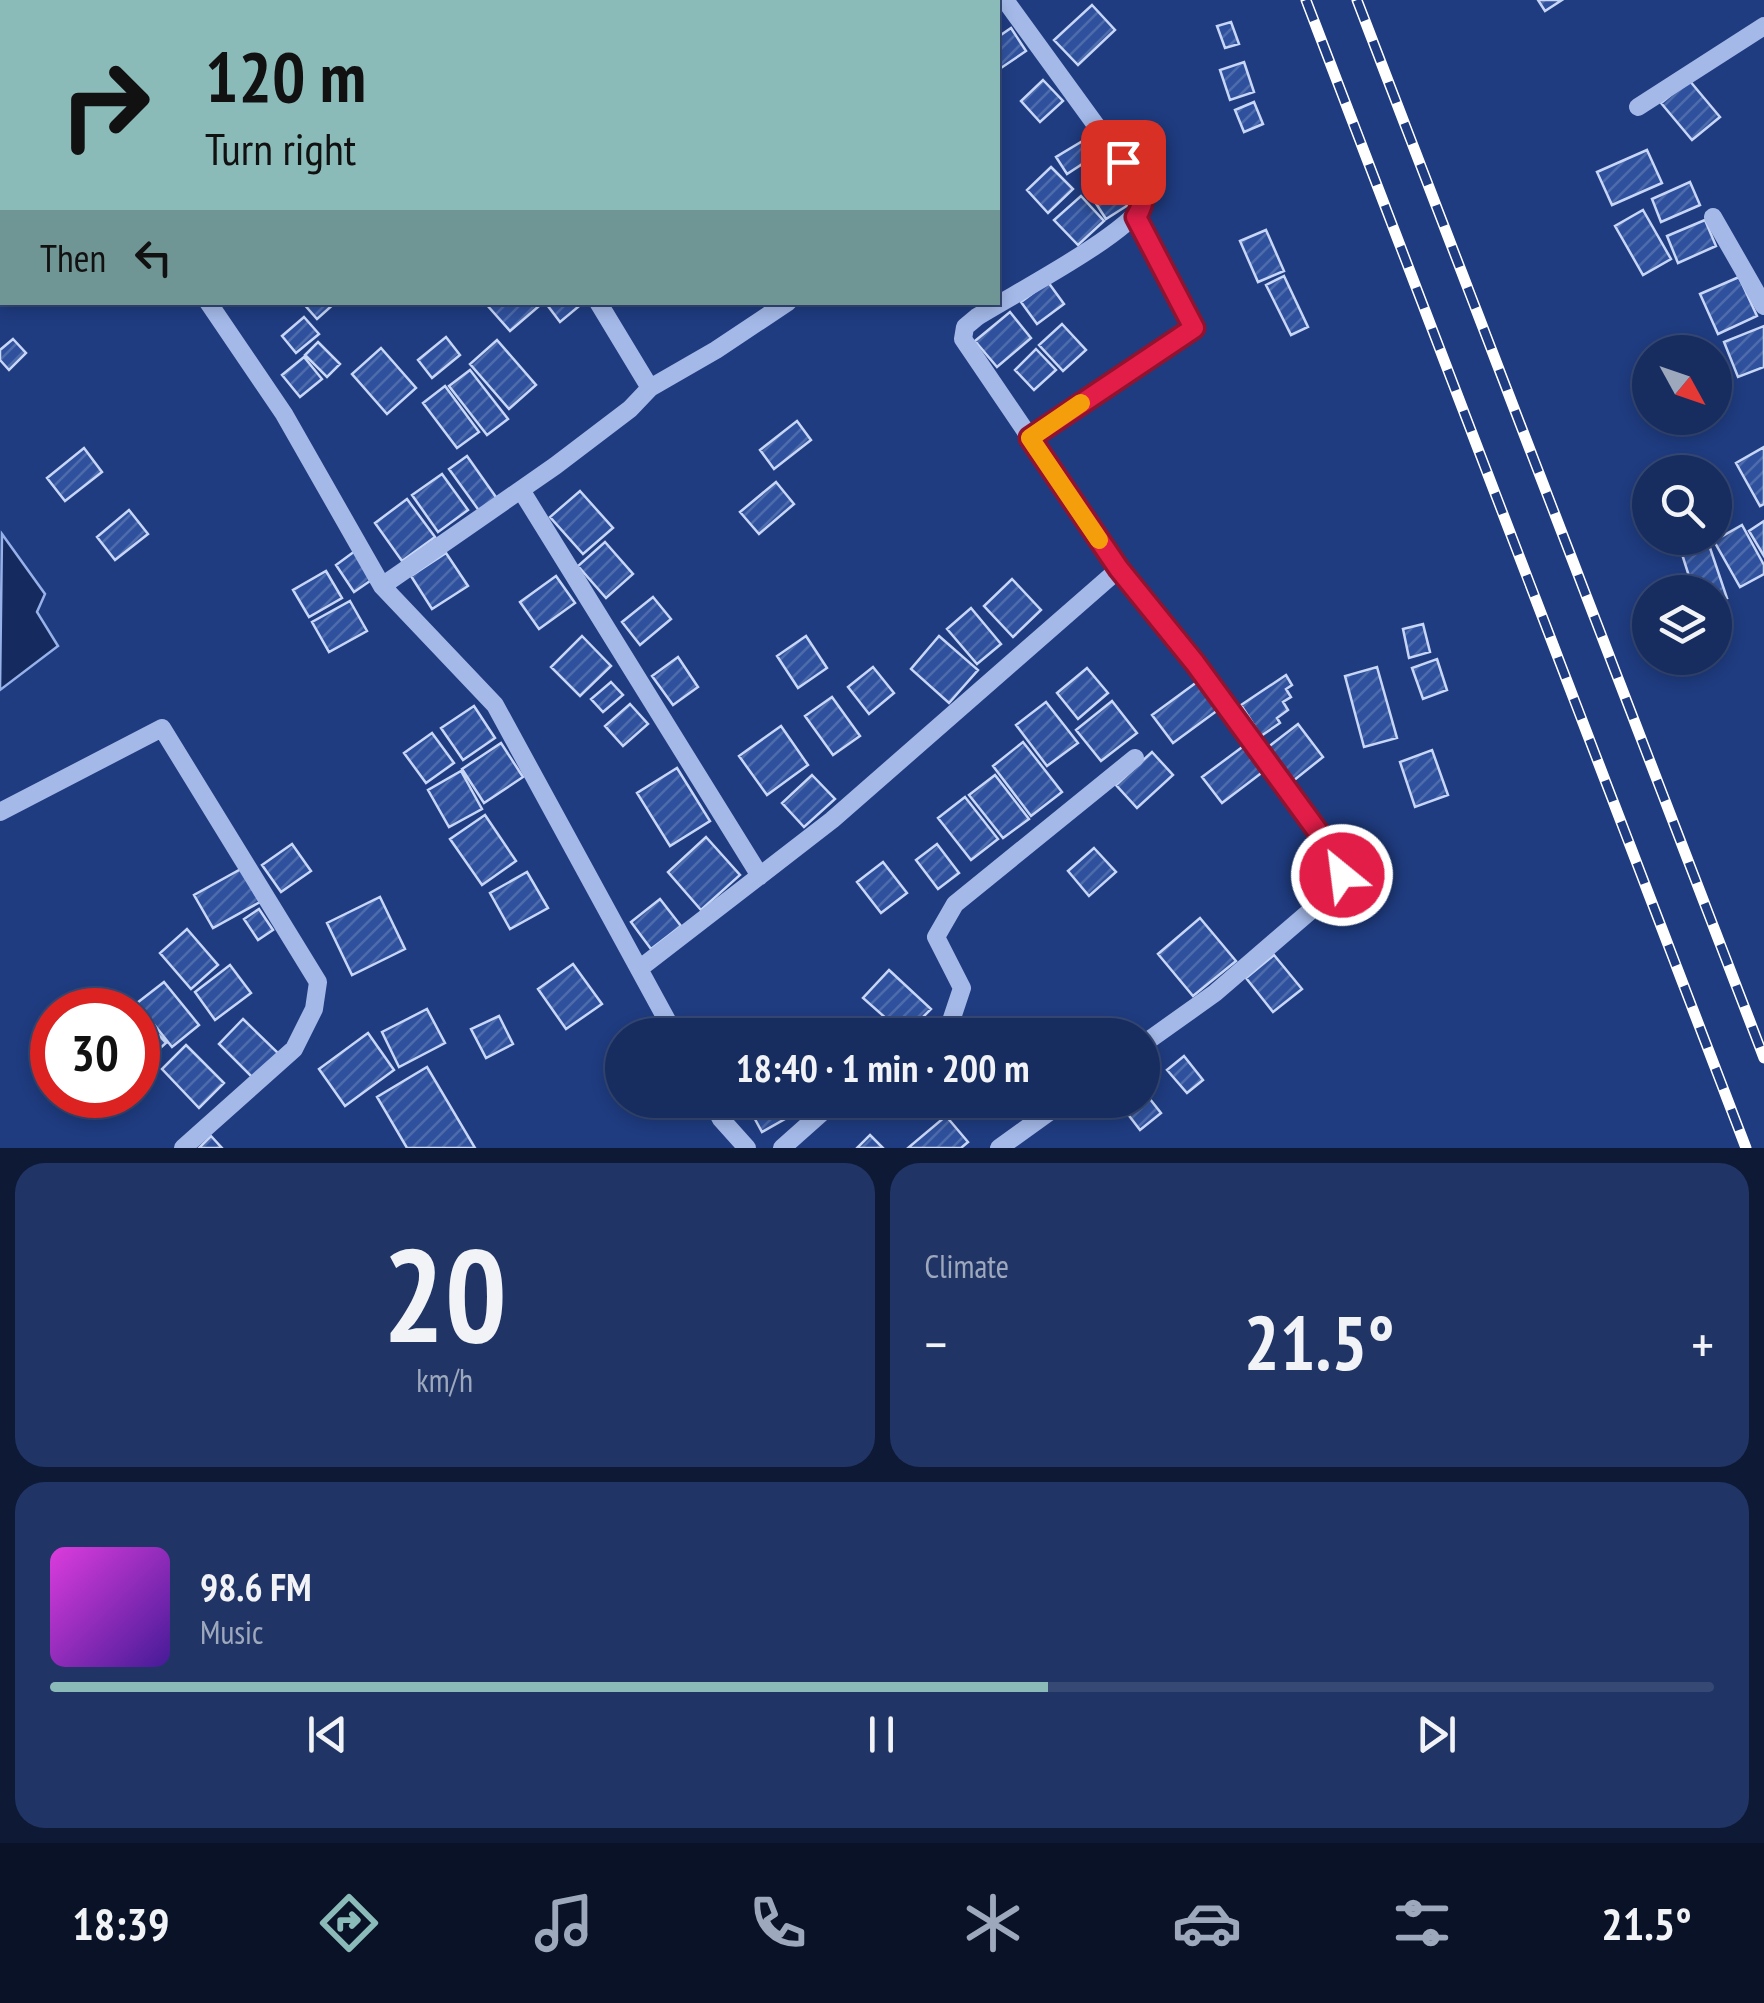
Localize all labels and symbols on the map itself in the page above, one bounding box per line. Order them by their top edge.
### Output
pin [1081,120,1166,205]
north arrow [1632,335,1732,435]
position arrow [1290,823,1394,927]
speed limit sign: 30 [30,988,160,1118]

